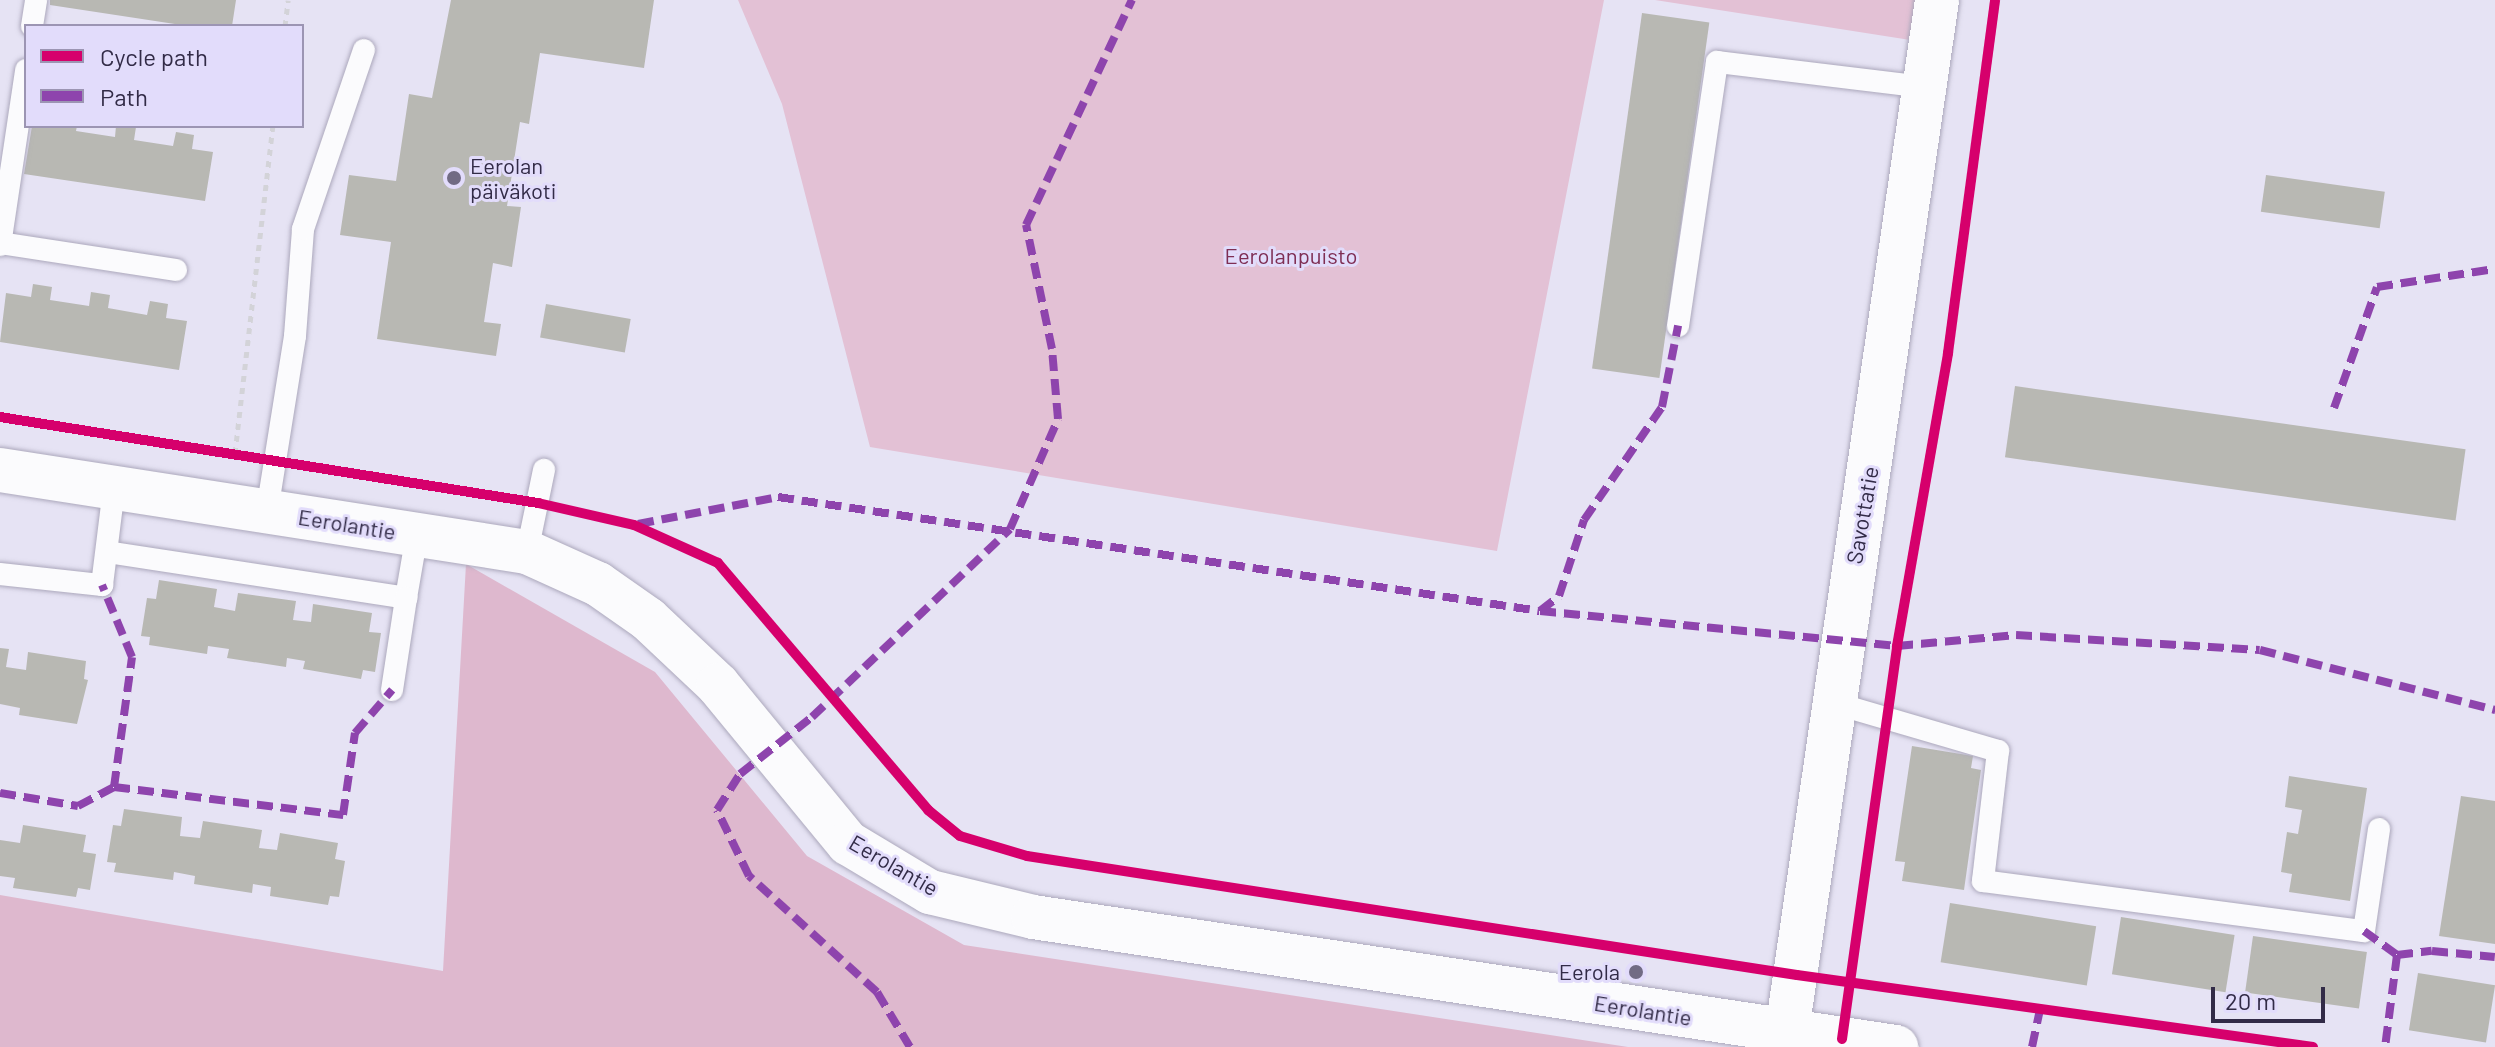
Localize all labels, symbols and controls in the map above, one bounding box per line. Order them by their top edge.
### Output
legend [24,24,304,128]
text: Cycle path [100,42,208,71]
text: Path [100,82,148,111]
place label: Eerolan päiväkoti [470,152,556,204]
marker: Eerolan päiväkoti [445,169,463,187]
park label: Eerolanpuisto [1225,243,1357,269]
street label: Savottatie [1840,464,1884,566]
street label: Eerolantie [296,503,398,545]
street label: Eerolantie [845,829,943,901]
place label: Eerola [1559,959,1620,985]
marker: Eerola [1627,963,1645,981]
scale bar [2215,971,2329,1021]
text: 20 m [2225,986,2276,1015]
street label: Eerolantie [1592,989,1694,1031]

